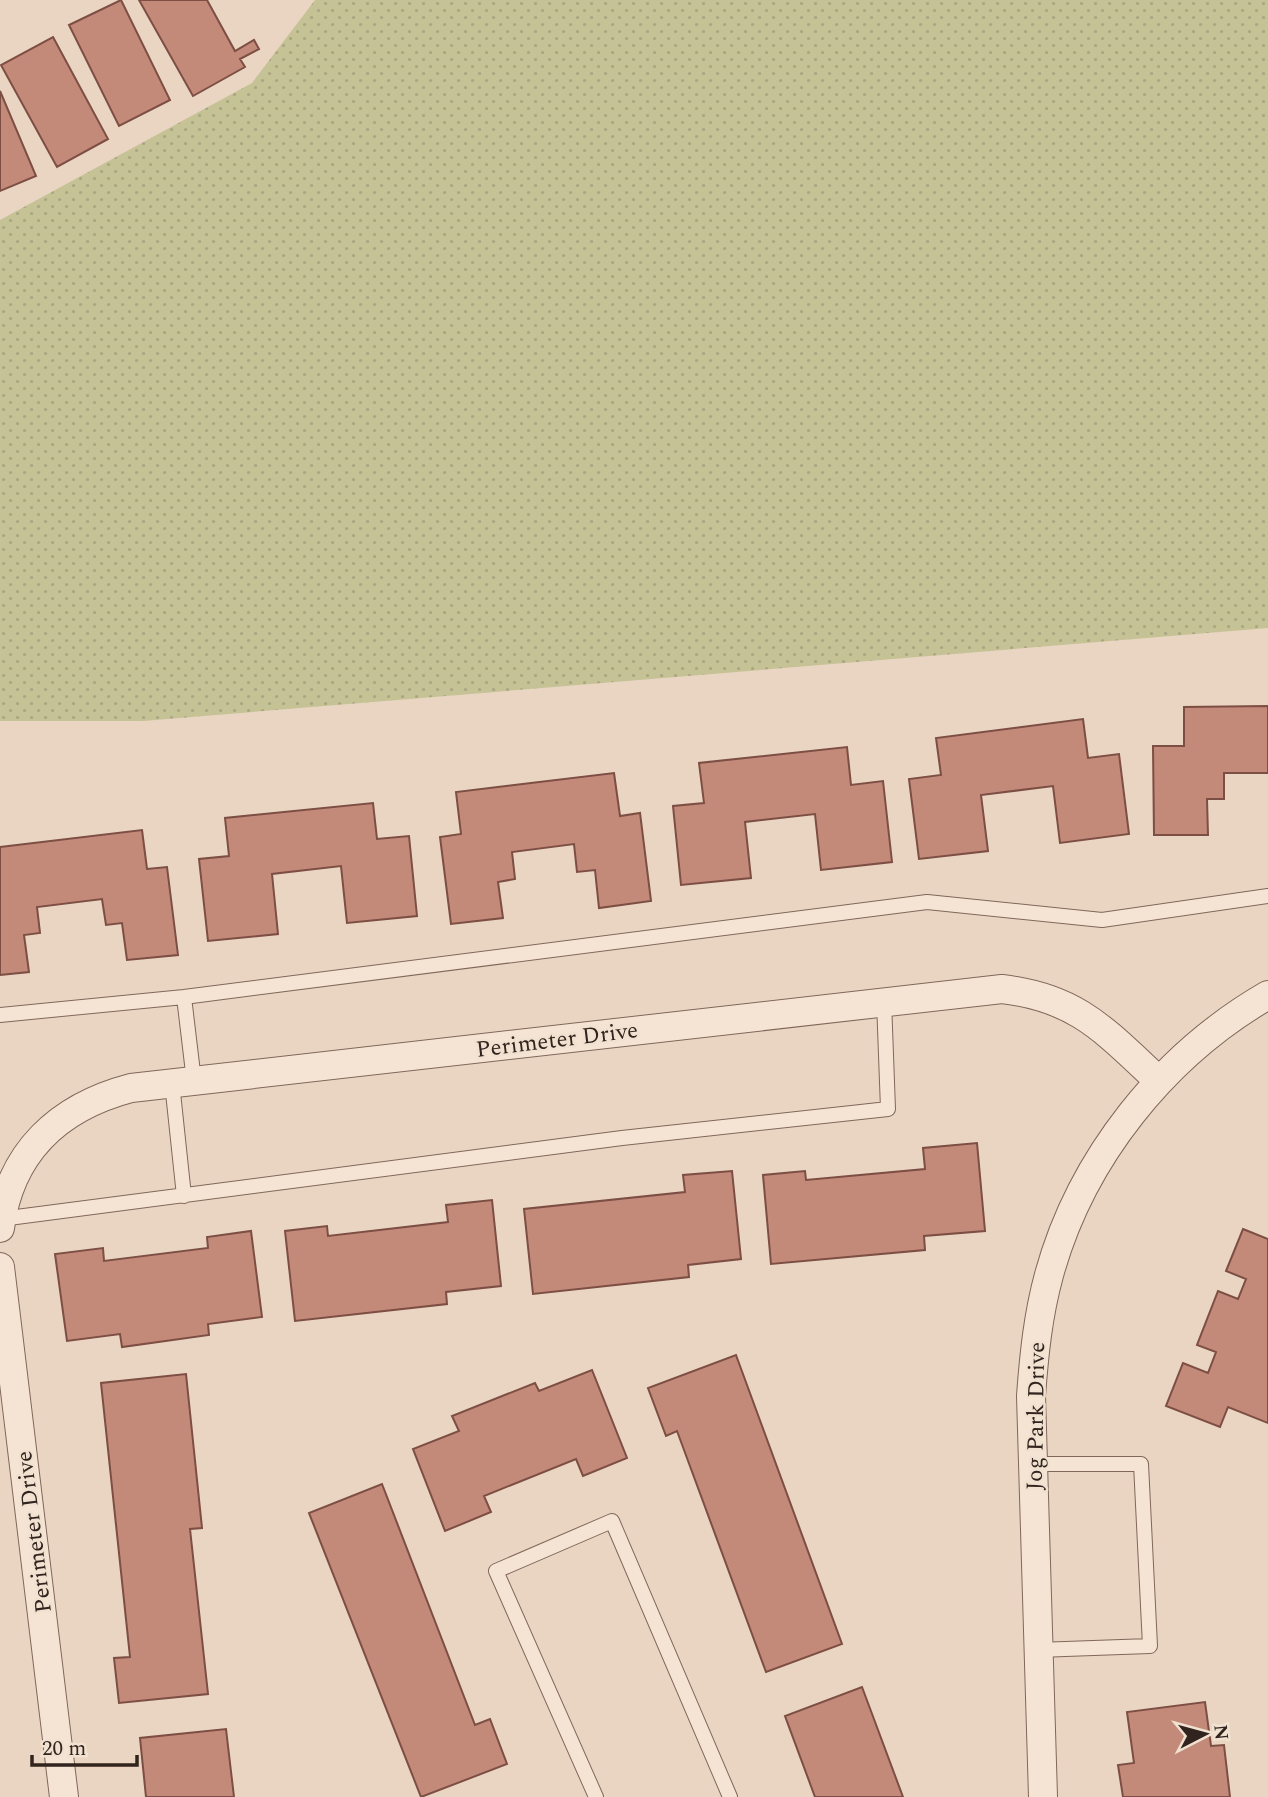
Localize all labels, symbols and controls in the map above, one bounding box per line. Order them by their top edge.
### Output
street label: Perimeter Drive [474,1013,640,1068]
street label: Jog Park Drive [1018,1341,1055,1491]
street label: Perimeter Drive [7,1449,62,1615]
north arrow [1170,1699,1240,1769]
text: N [1205,1723,1236,1742]
scale bar [32,1724,136,1768]
text: 20 m [42,1733,86,1765]

